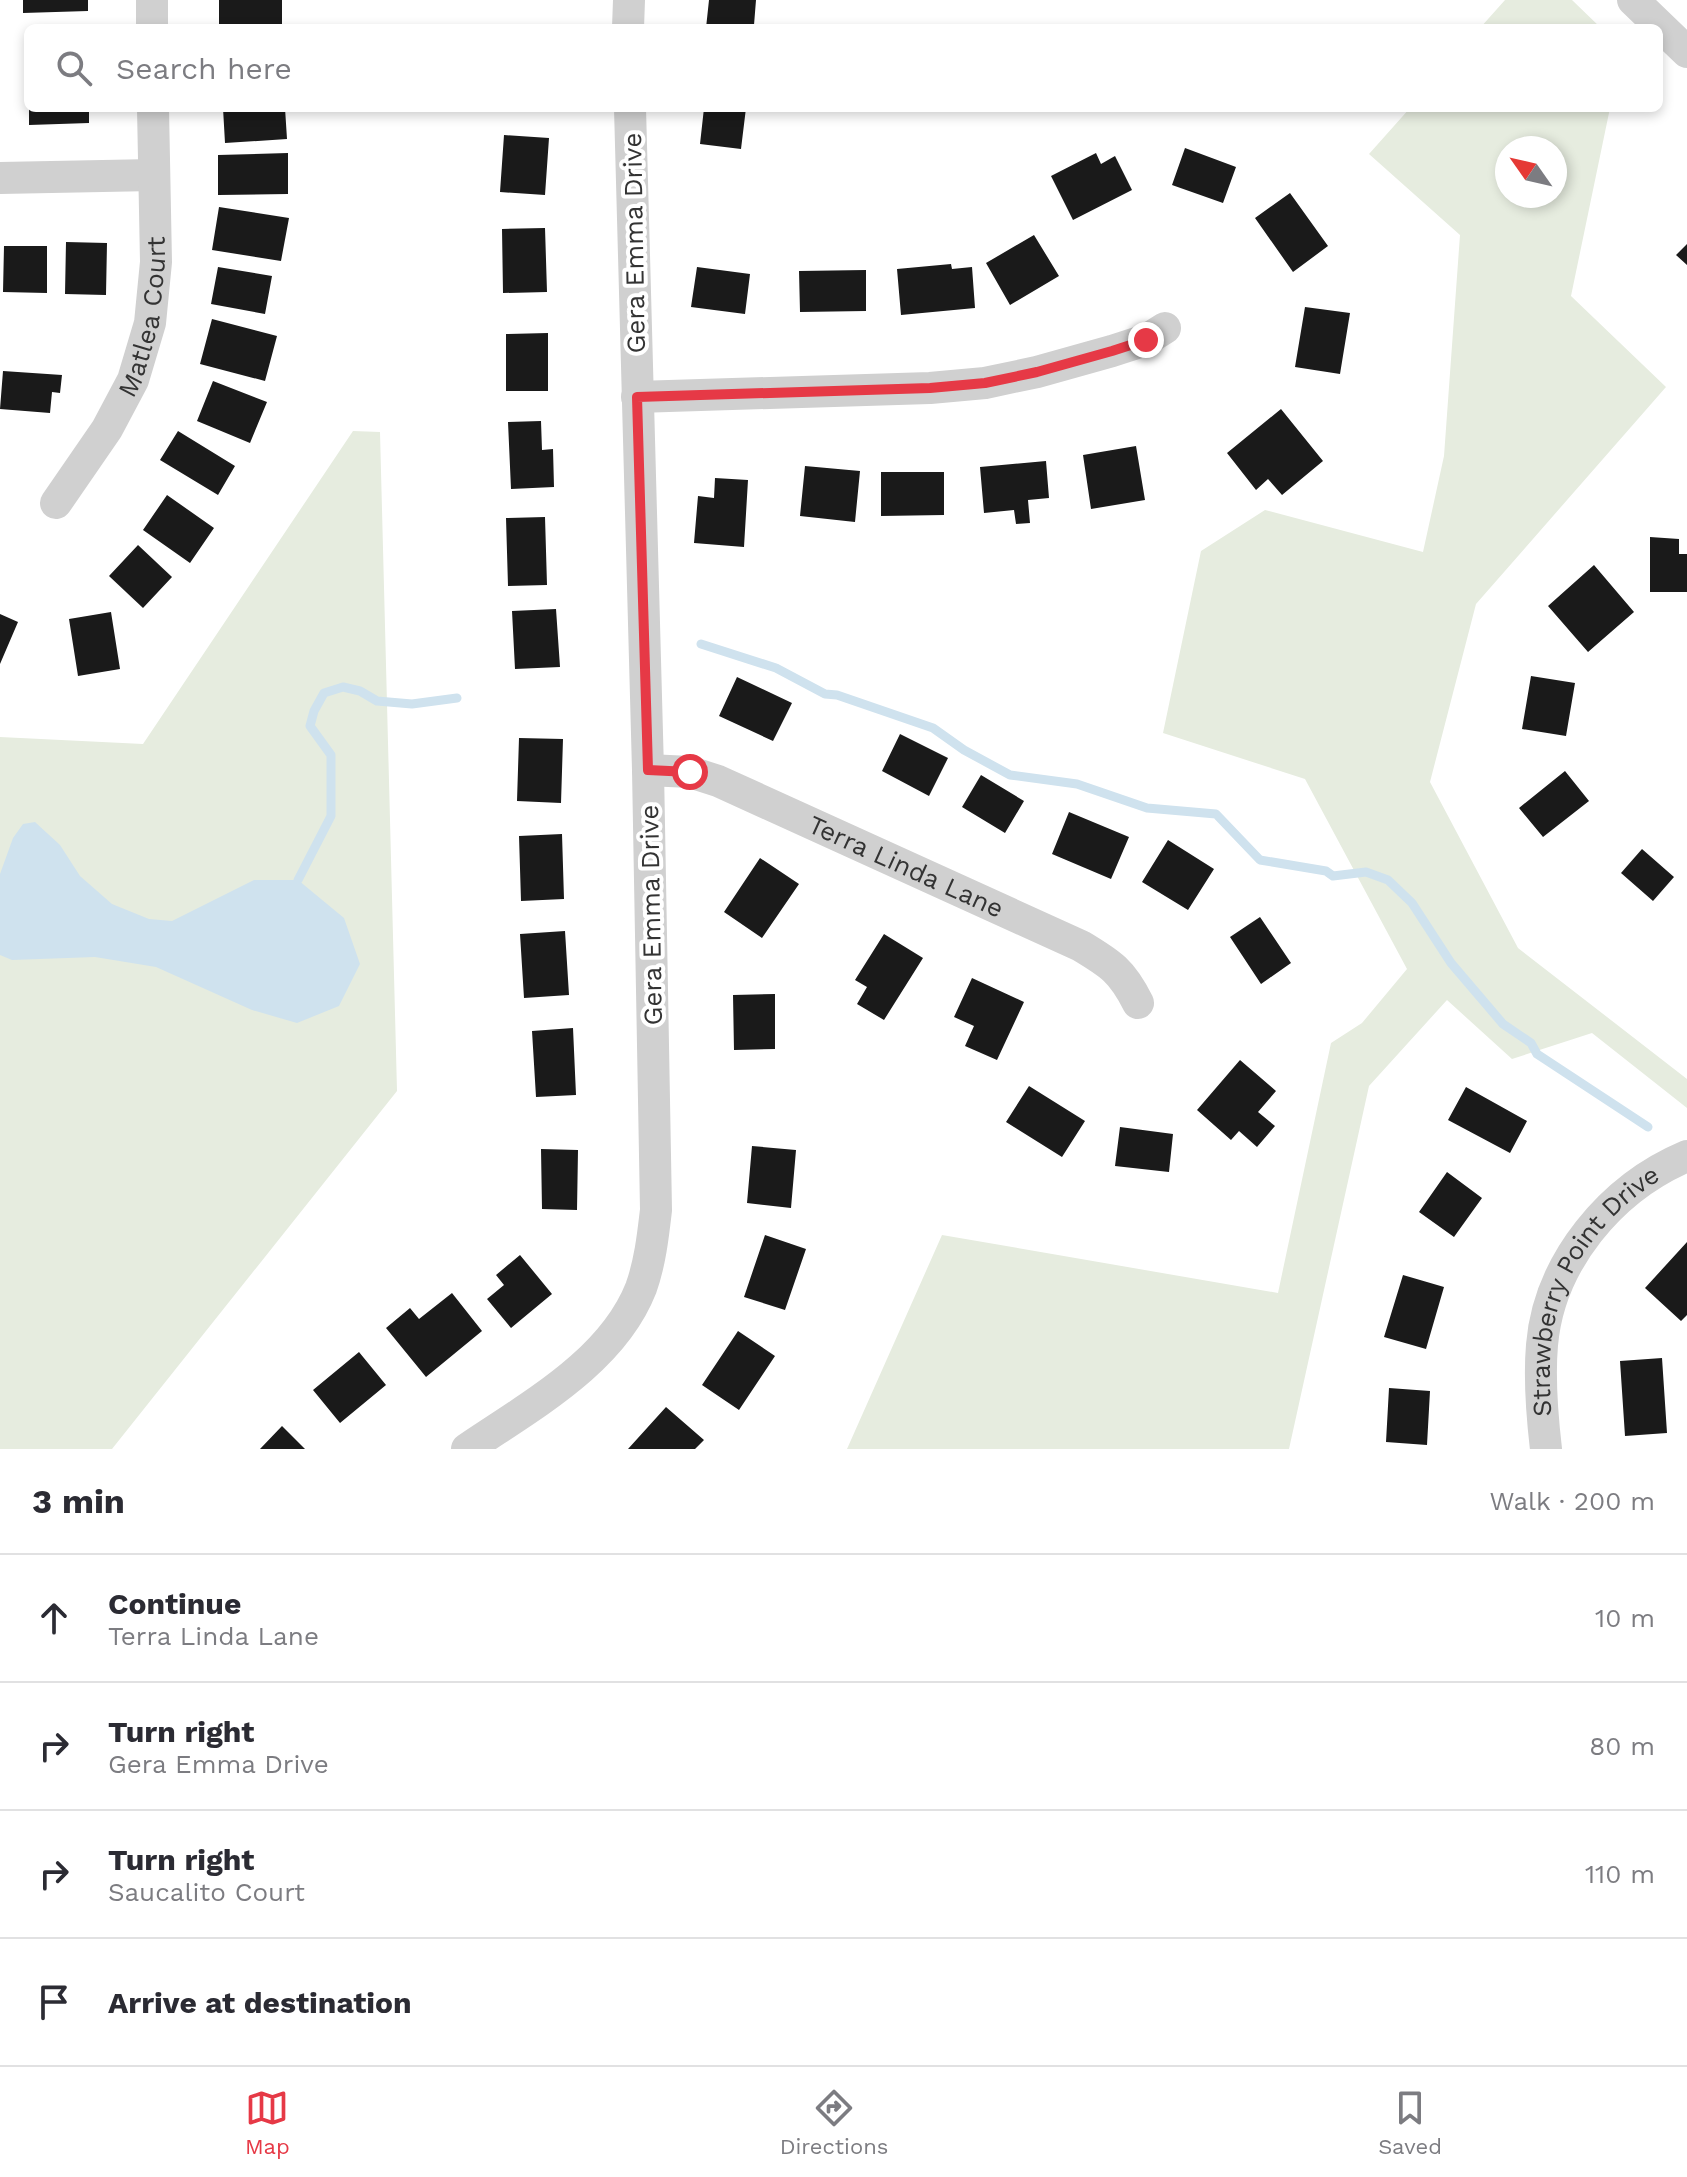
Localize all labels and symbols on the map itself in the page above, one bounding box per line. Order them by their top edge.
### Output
street label: Gera Emma Drive [617,132,651,354]
north arrow [1495,136,1567,208]
street label: Matlea Court [112,236,171,402]
route end [1128,322,1164,358]
route start [672,754,708,790]
street label: Gera Emma Drive [634,804,668,1026]
street label: Terra Linda Lane [804,809,1008,924]
street label: Strawberry Point Drive [1526,1159,1664,1418]

